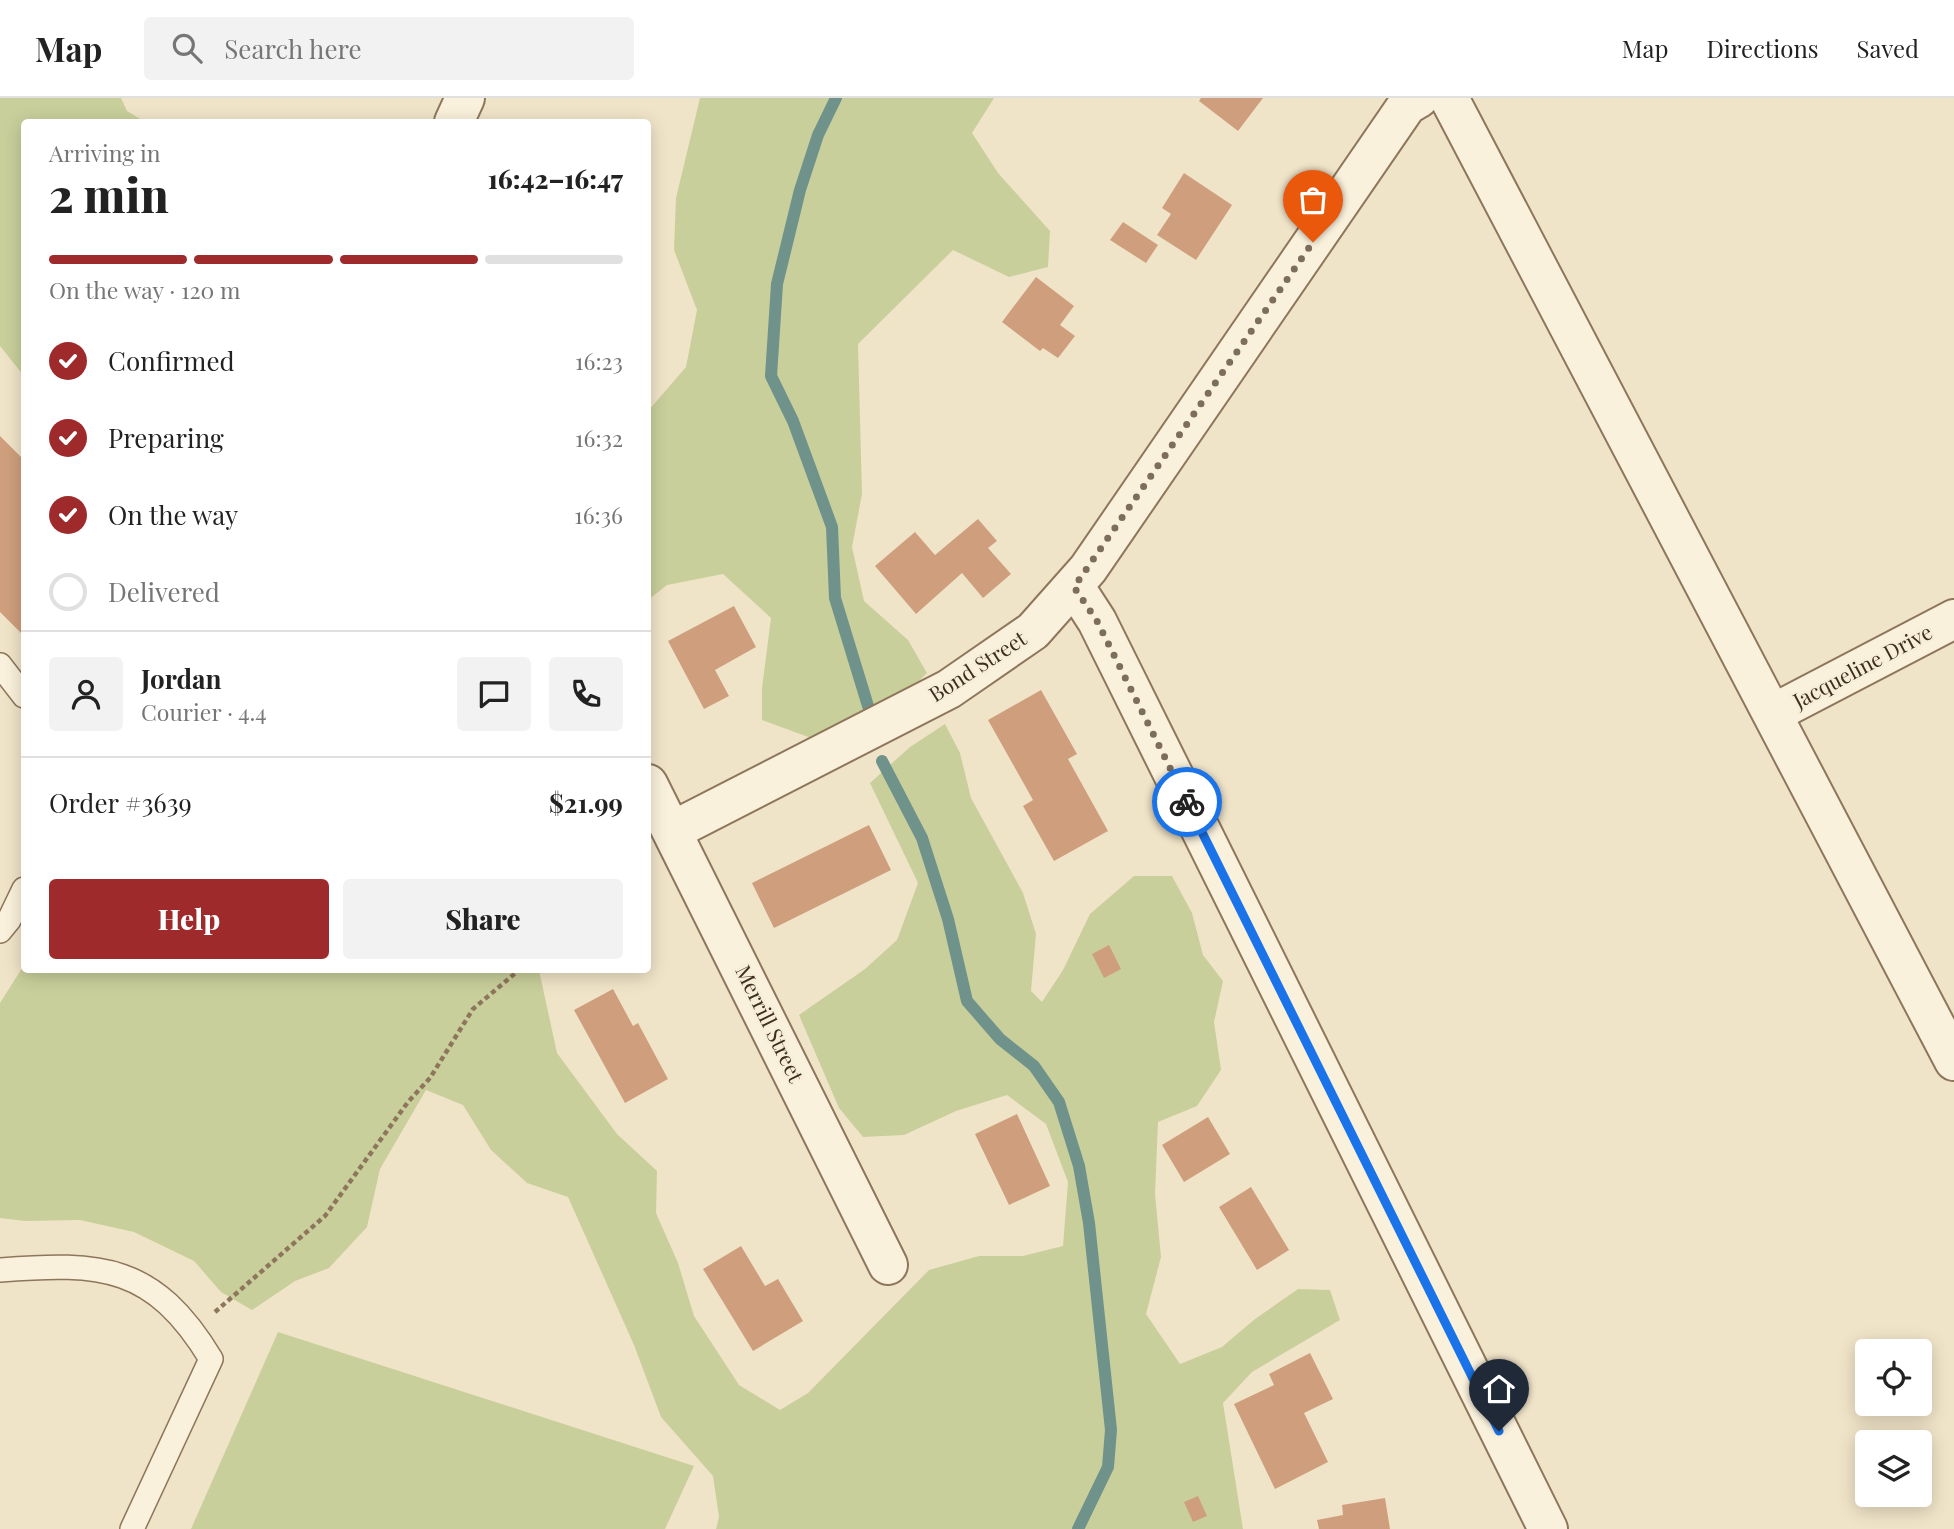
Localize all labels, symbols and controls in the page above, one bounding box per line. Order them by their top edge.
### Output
search box [144,17,634,80]
text: Map [35,26,102,70]
icon: search [168,29,206,67]
text: Search here [224,31,362,66]
text: Map [1622,32,1668,64]
text: Directions [1706,32,1819,64]
text: Saved [1857,32,1919,64]
text: Arriving in [49,137,161,168]
text: 16:42–16:47 [488,161,623,196]
text: 2 min [49,163,169,225]
pin [1283,170,1343,242]
icon: bag [1294,181,1332,219]
text: On the way · 120 m [49,274,241,305]
icon: check [49,342,87,380]
text: Confirmed [108,343,235,378]
text: 16:23 [575,345,623,376]
icon: check [49,419,87,457]
text: Preparing [108,420,224,455]
text: 16:32 [575,422,623,453]
icon: check [49,496,87,534]
text: On the way [108,497,238,532]
text: 16:36 [574,499,623,530]
text: Delivered [108,574,220,609]
street label: Jacqueline Drive [1787,617,1936,714]
street label: Bond Street [923,623,1032,707]
button: person [49,657,123,731]
button: chat [457,657,531,731]
button: phone [549,657,623,731]
text: Jordan [141,661,221,696]
text: Courier · 4.4 [141,696,267,727]
courier [1152,767,1222,837]
icon: bike [1168,783,1206,821]
text: Order #3639 [49,785,192,820]
text: $21.99 [549,785,623,820]
button: Help [49,879,329,959]
button: Share [343,879,623,959]
street label: Merrill Street [730,960,811,1087]
map controls [1855,1339,1932,1507]
button: locate [1855,1339,1932,1416]
pin [1469,1359,1529,1431]
icon: home [1480,1370,1518,1408]
button: layers [1855,1430,1932,1507]

